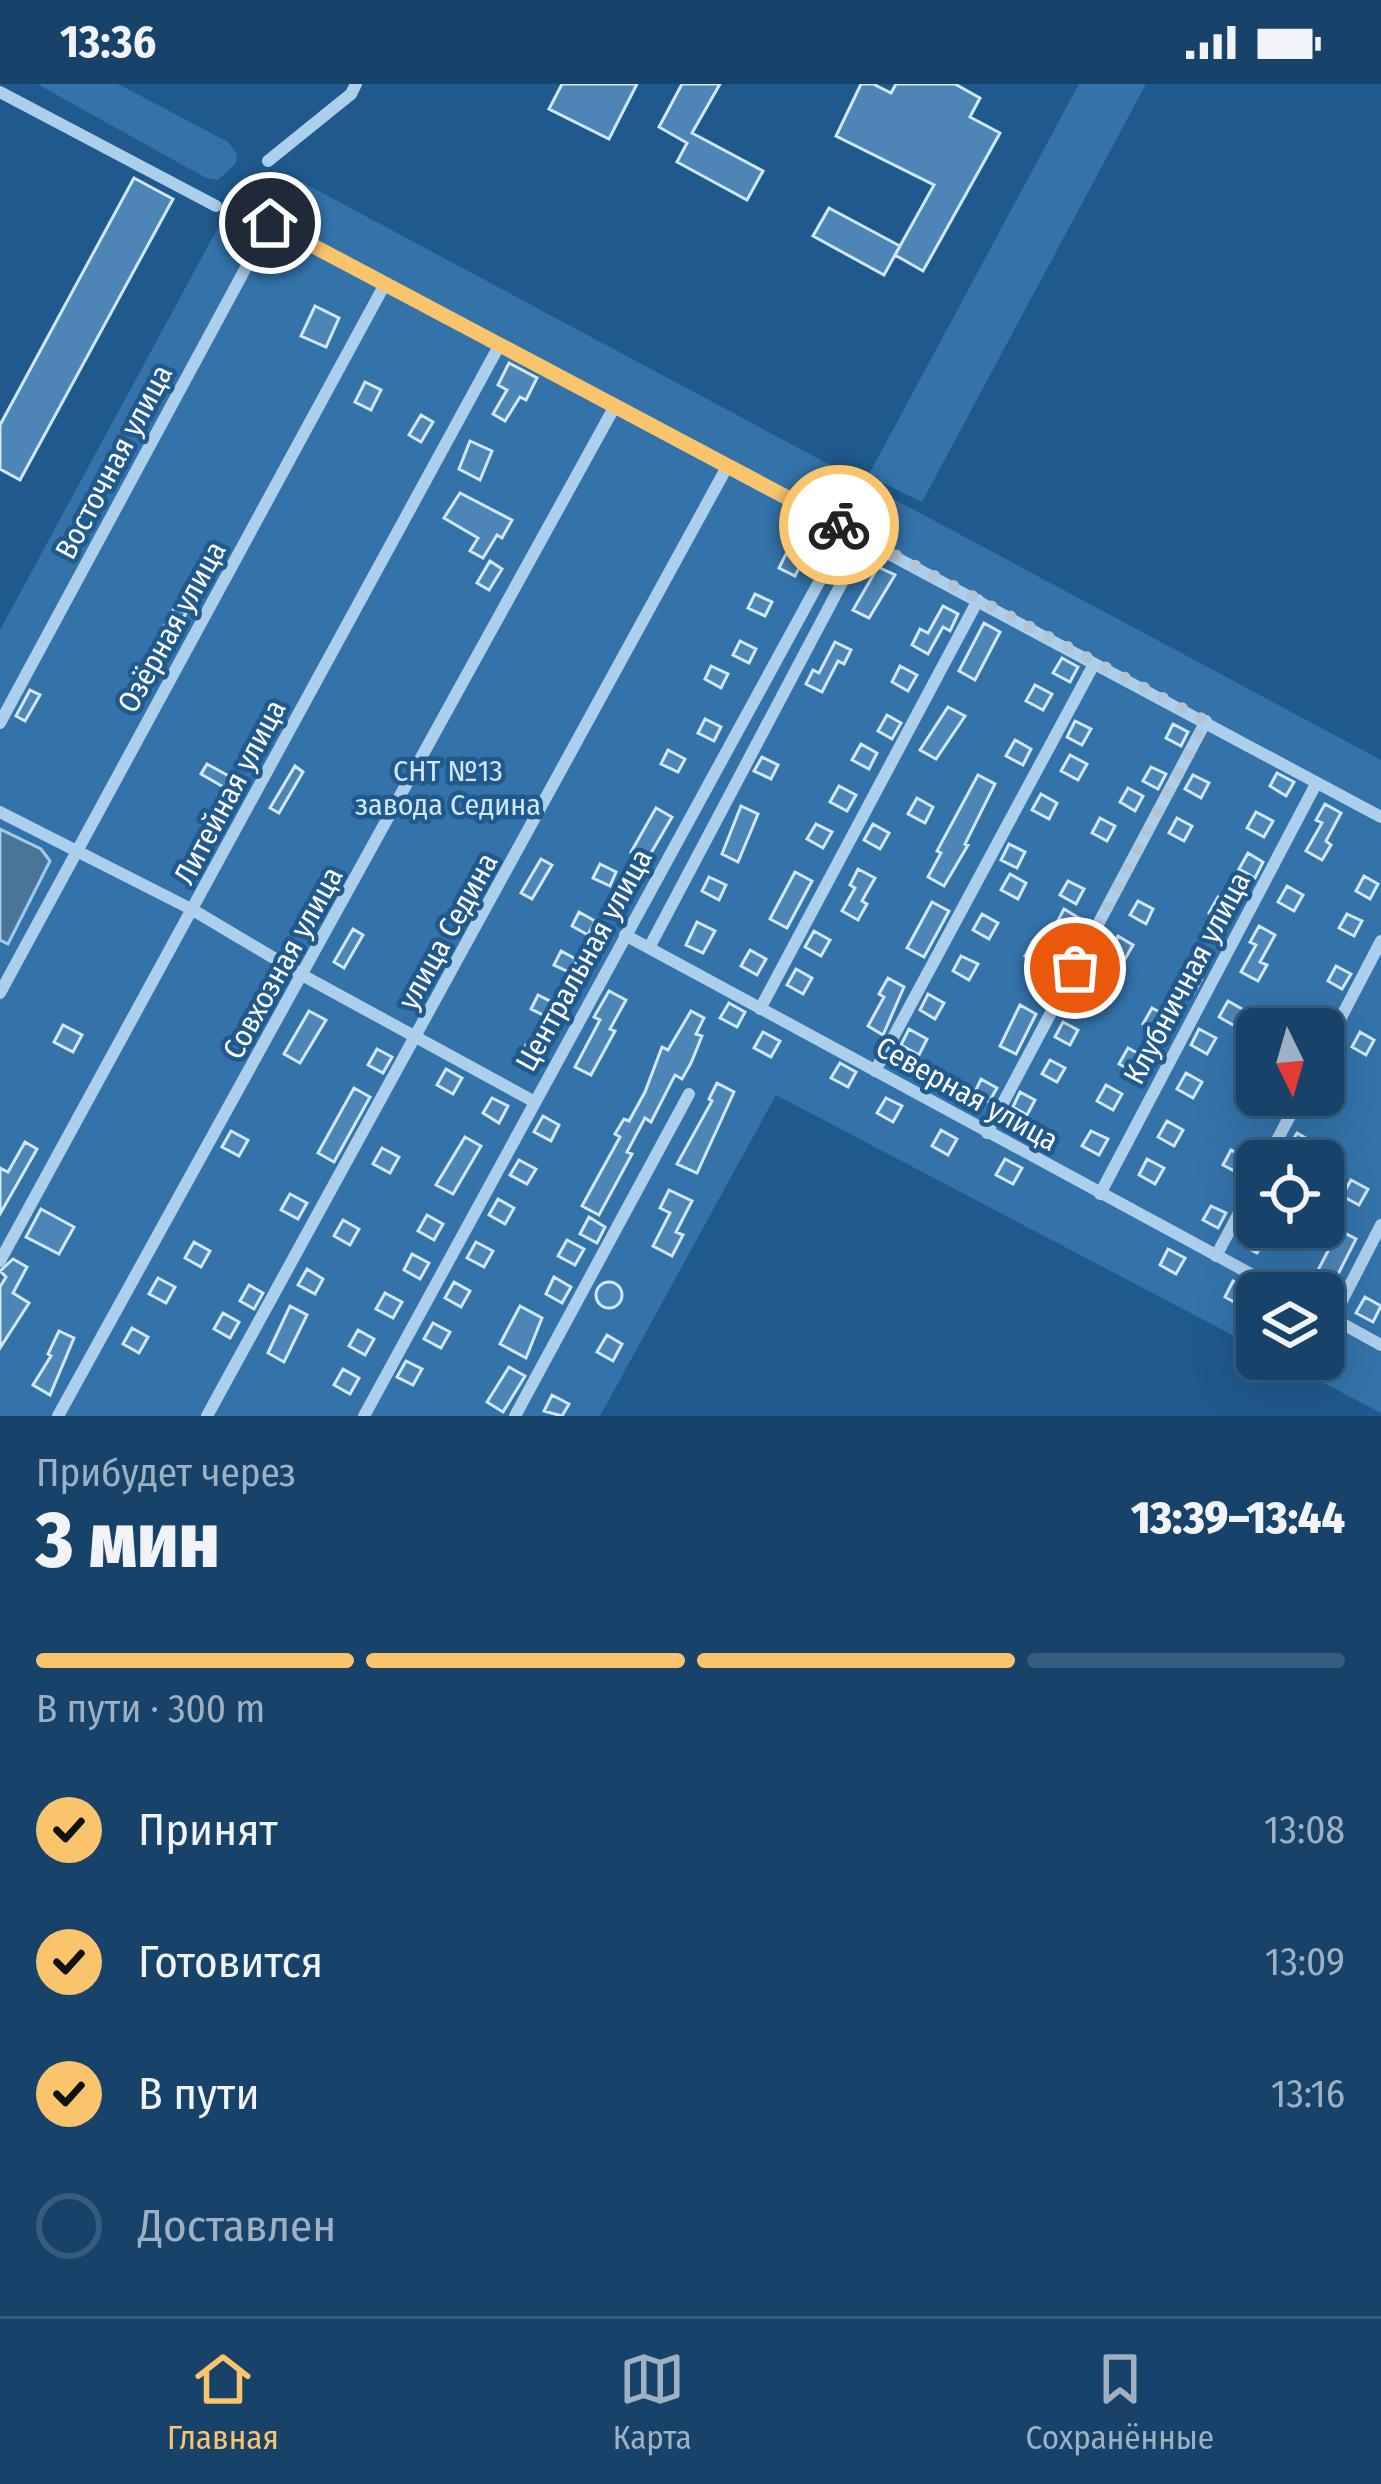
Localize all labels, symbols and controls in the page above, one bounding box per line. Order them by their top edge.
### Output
text: 13:36 [60,15,156,69]
pin [219,172,321,274]
icon: home [237,190,303,256]
street label: Восточная улица [48,359,180,565]
courier [779,465,899,585]
icon: bike [806,492,872,558]
street label: Озёрная улица [110,535,234,719]
street label: Литейная улица [166,694,294,890]
park label: СНТ №13 завода Седина [355,753,541,823]
street label: Центральная улица [508,843,660,1077]
street label: улица Седина [390,846,506,1016]
street label: Совхозная улица [215,861,351,1065]
street label: Клубничная улица [1116,866,1258,1090]
pin [1024,917,1126,1019]
icon: bag [1042,935,1108,1001]
north arrow [1236,1008,1344,1116]
map controls [1236,1008,1344,1380]
street label: Северная улица [870,1029,1064,1159]
button: locate [1236,1140,1344,1248]
button: layers [1236,1272,1344,1380]
text: Прибудет через [36,1450,296,1496]
text: 13:39–13:44 [1131,1491,1345,1545]
text: 3 мин [36,1494,220,1588]
text: В пути · 300 m [36,1686,265,1732]
icon: check [36,1797,102,1863]
text: Принят [138,1803,278,1857]
text: 13:08 [1264,1807,1345,1853]
icon: check [36,1929,102,1995]
text: Готовится [138,1935,323,1989]
text: 13:09 [1265,1939,1345,1985]
icon: check [36,2061,102,2127]
text: В пути [138,2067,260,2121]
text: 13:16 [1271,2071,1345,2117]
text: Доставлен [138,2199,336,2253]
tab: Главная [167,2346,279,2458]
tab: Карта [613,2346,692,2458]
tab: Сохранённые [1026,2346,1214,2458]

